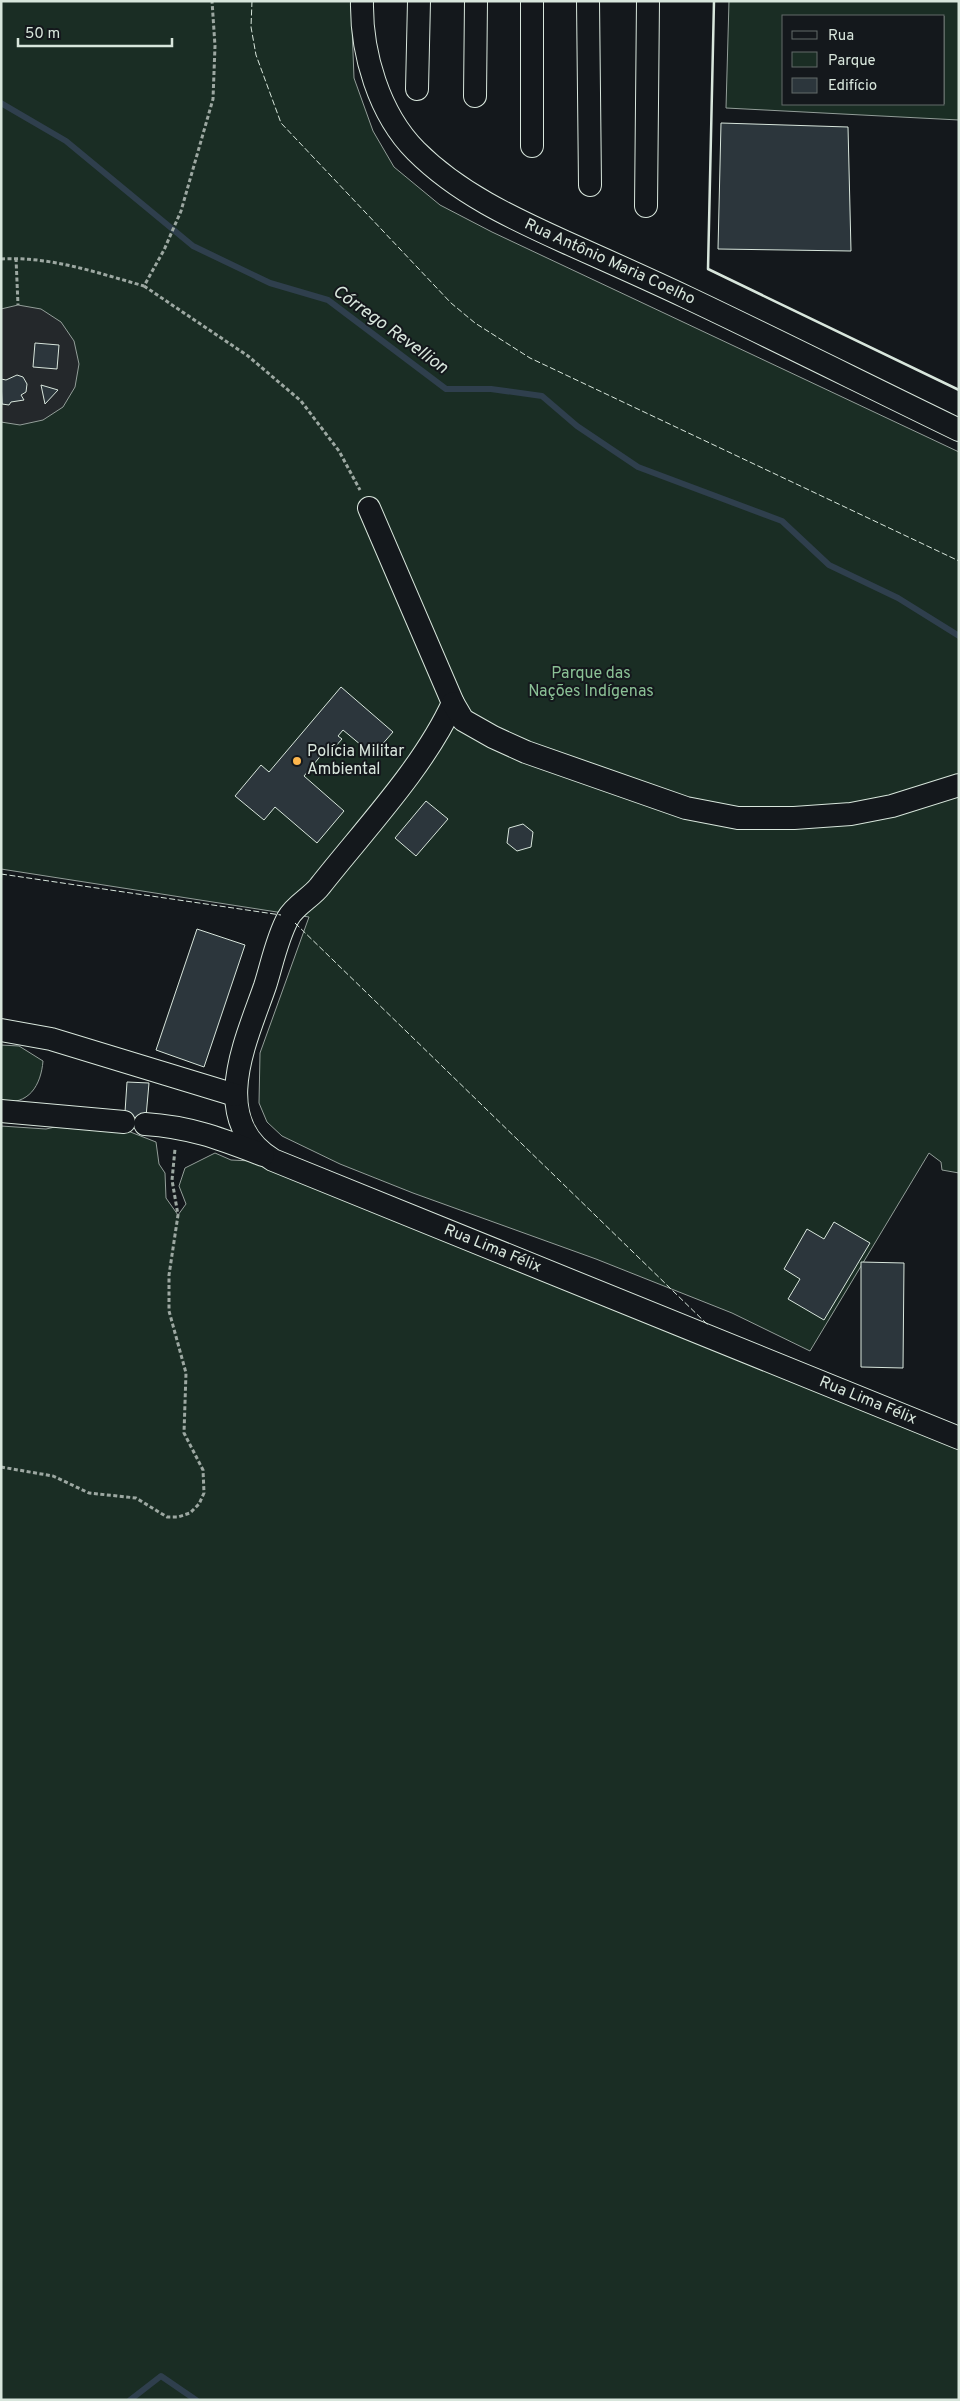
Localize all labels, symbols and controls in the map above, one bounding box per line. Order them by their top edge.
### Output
scale bar [18,15,171,47]
legend [782,15,945,105]
text: 50 m [25,25,60,44]
text: Rua [828,27,854,46]
text: Parque [828,52,876,71]
text: Edifício [828,77,877,96]
street label: Rua Antônio Maria Coelho [521,215,698,310]
water label: Córrego Revellion [328,280,453,380]
park label: Parque das Nações Indígenas [528,664,654,702]
place label: Polícia Militar Ambiental [307,742,404,780]
marker: Polícia Militar Ambiental [291,755,303,767]
street label: Rua Lima Félix [441,1220,544,1278]
street label: Rua Lima Félix [816,1372,919,1430]

